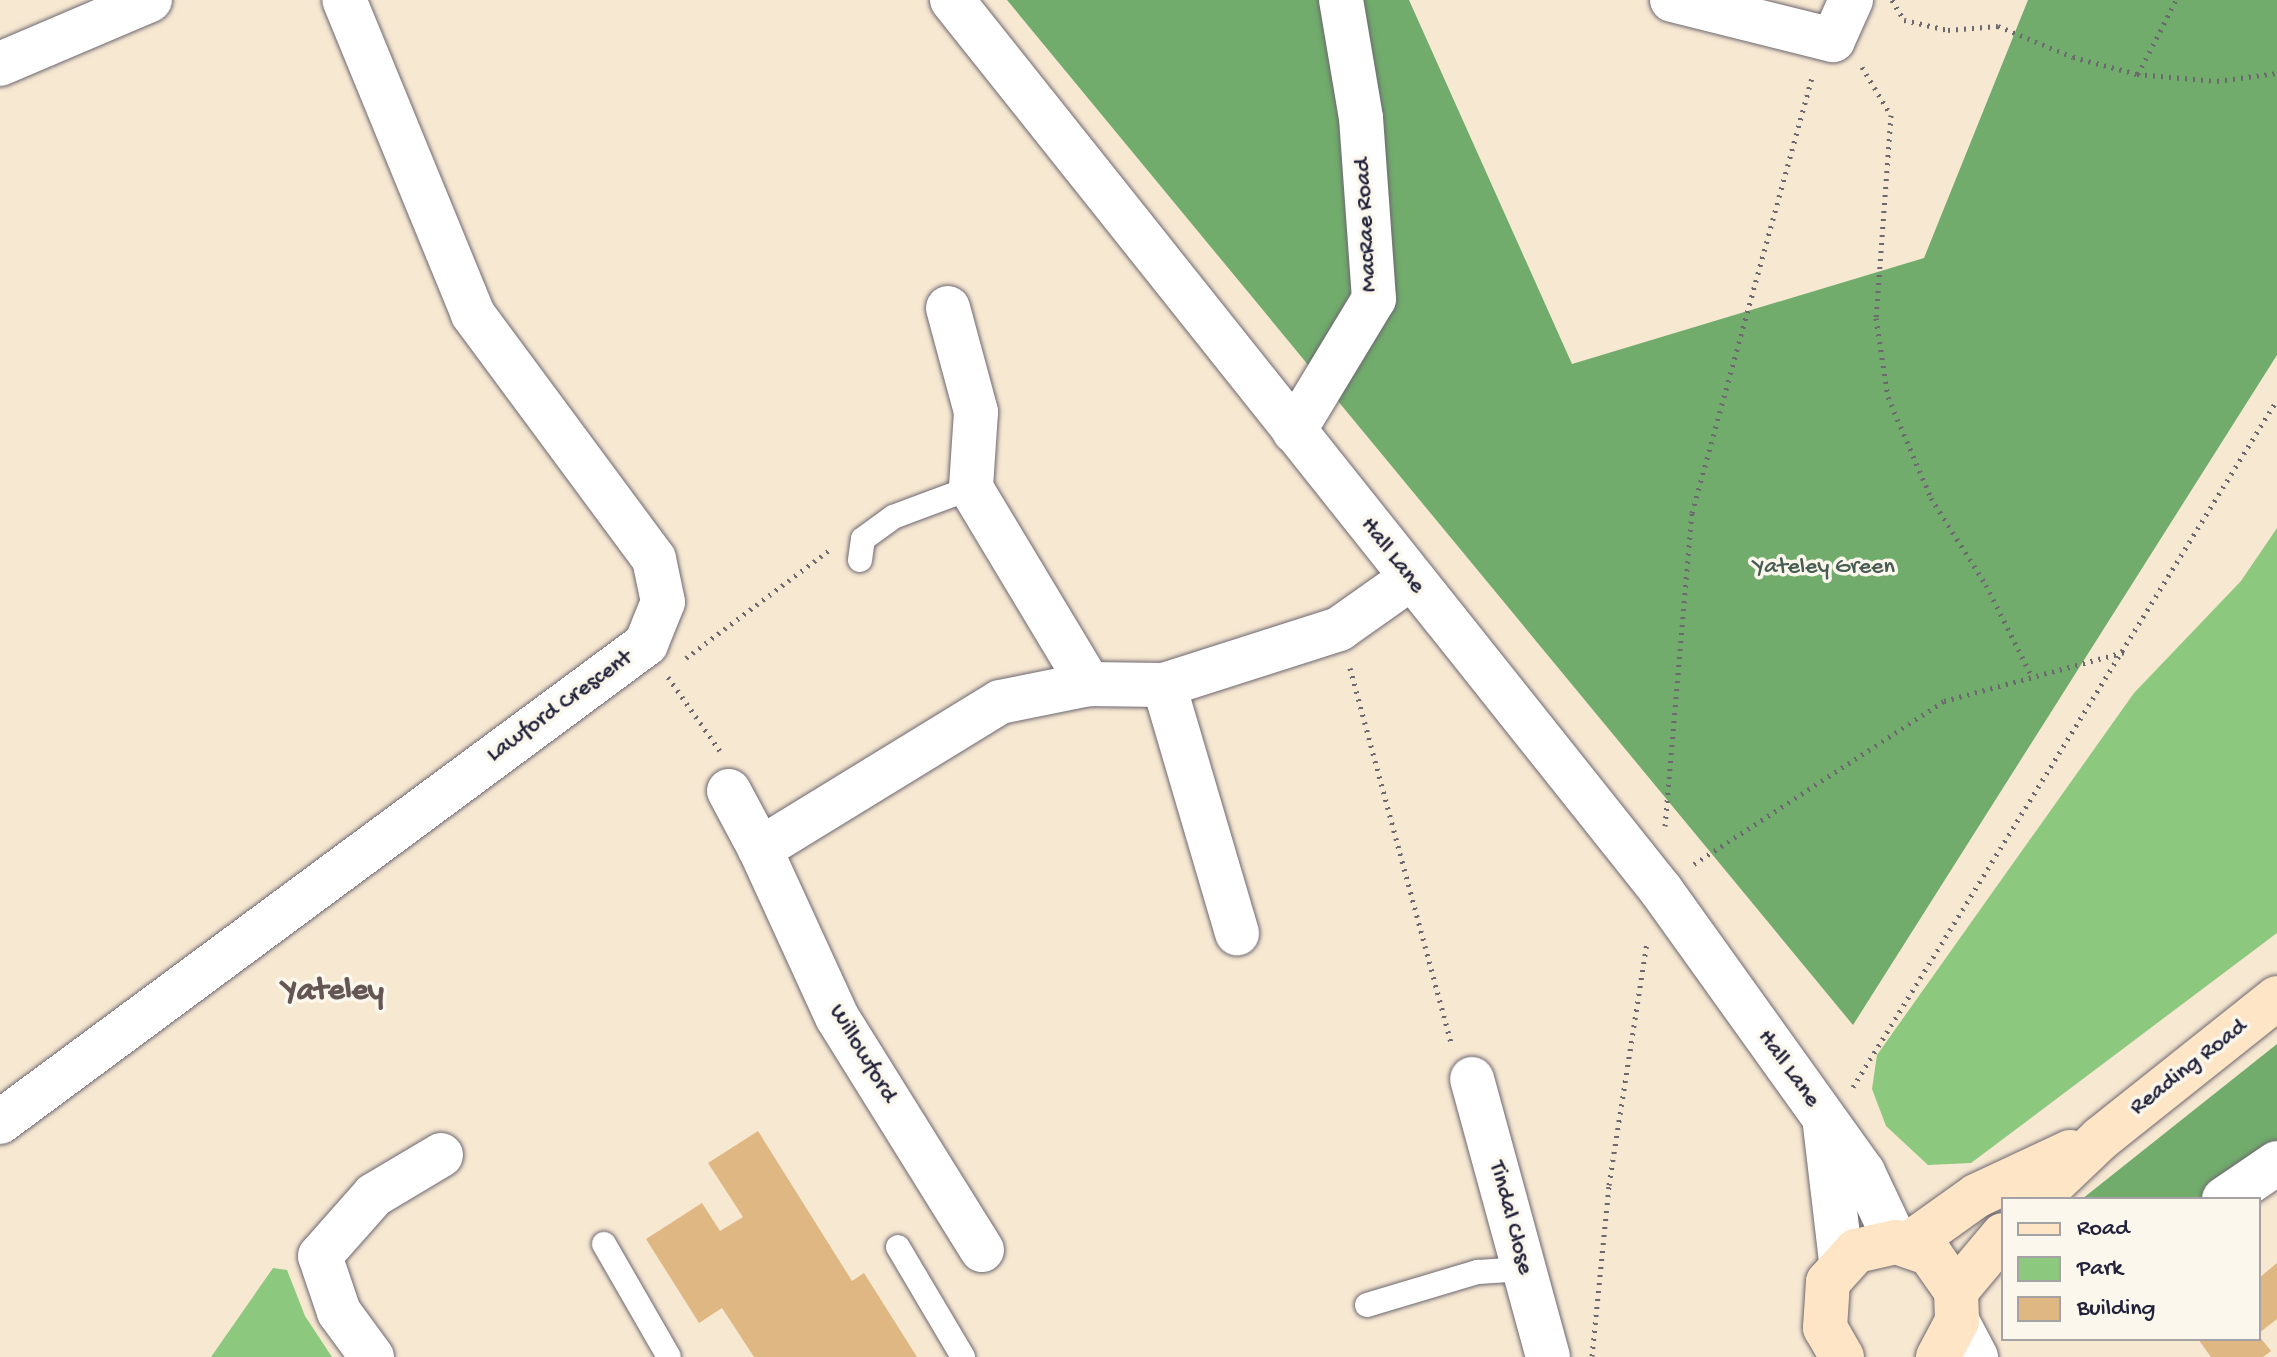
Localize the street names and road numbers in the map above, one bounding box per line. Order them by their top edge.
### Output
street label: MacRae Road [1349,157,1385,293]
street label: Hall Lane [1353,512,1431,600]
street label: Lawford Crescent [481,644,639,770]
street label: Willowford [821,1000,903,1108]
street label: Reading Road [2125,1013,2253,1123]
street label: Hall Lane [1750,1024,1826,1114]
street label: Tindal Close [1481,1158,1539,1278]

